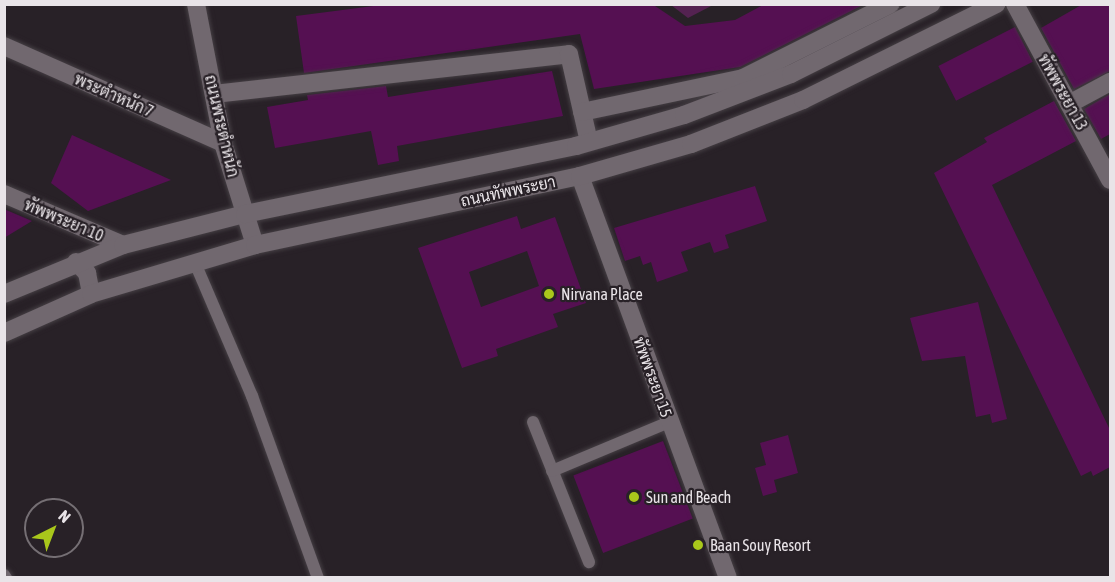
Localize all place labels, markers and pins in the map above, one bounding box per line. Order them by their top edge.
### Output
place label: Nirvana Place [561,284,643,304]
marker: Nirvana Place [542,287,556,301]
place label: Sun and Beach [646,487,731,507]
marker: Sun and Beach [627,490,641,504]
place label: Baan Souy Resort [710,535,811,555]
marker: Baan Souy Resort [691,538,705,552]

